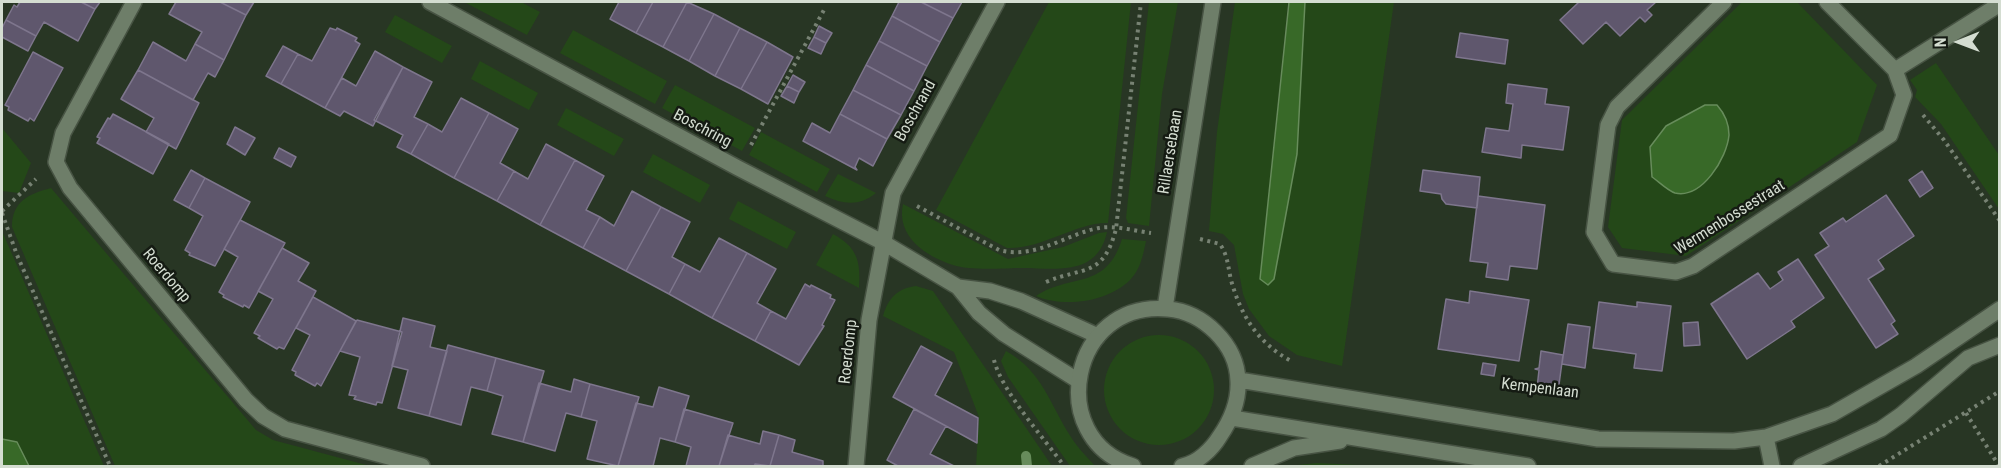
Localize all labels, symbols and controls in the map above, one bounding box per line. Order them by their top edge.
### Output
north arrow [1929,12,1989,72]
text: N [1931,37,1950,47]
street label: Boschrand [891,77,941,145]
street label: Boschring [670,106,734,152]
street label: Rillaersebaan [1155,108,1187,196]
street label: Wermenbossestraat [1671,176,1789,260]
street label: Roerdomp [138,245,194,307]
street label: Roerdomp [836,319,862,385]
street label: Kempenlaan [1500,375,1580,403]

